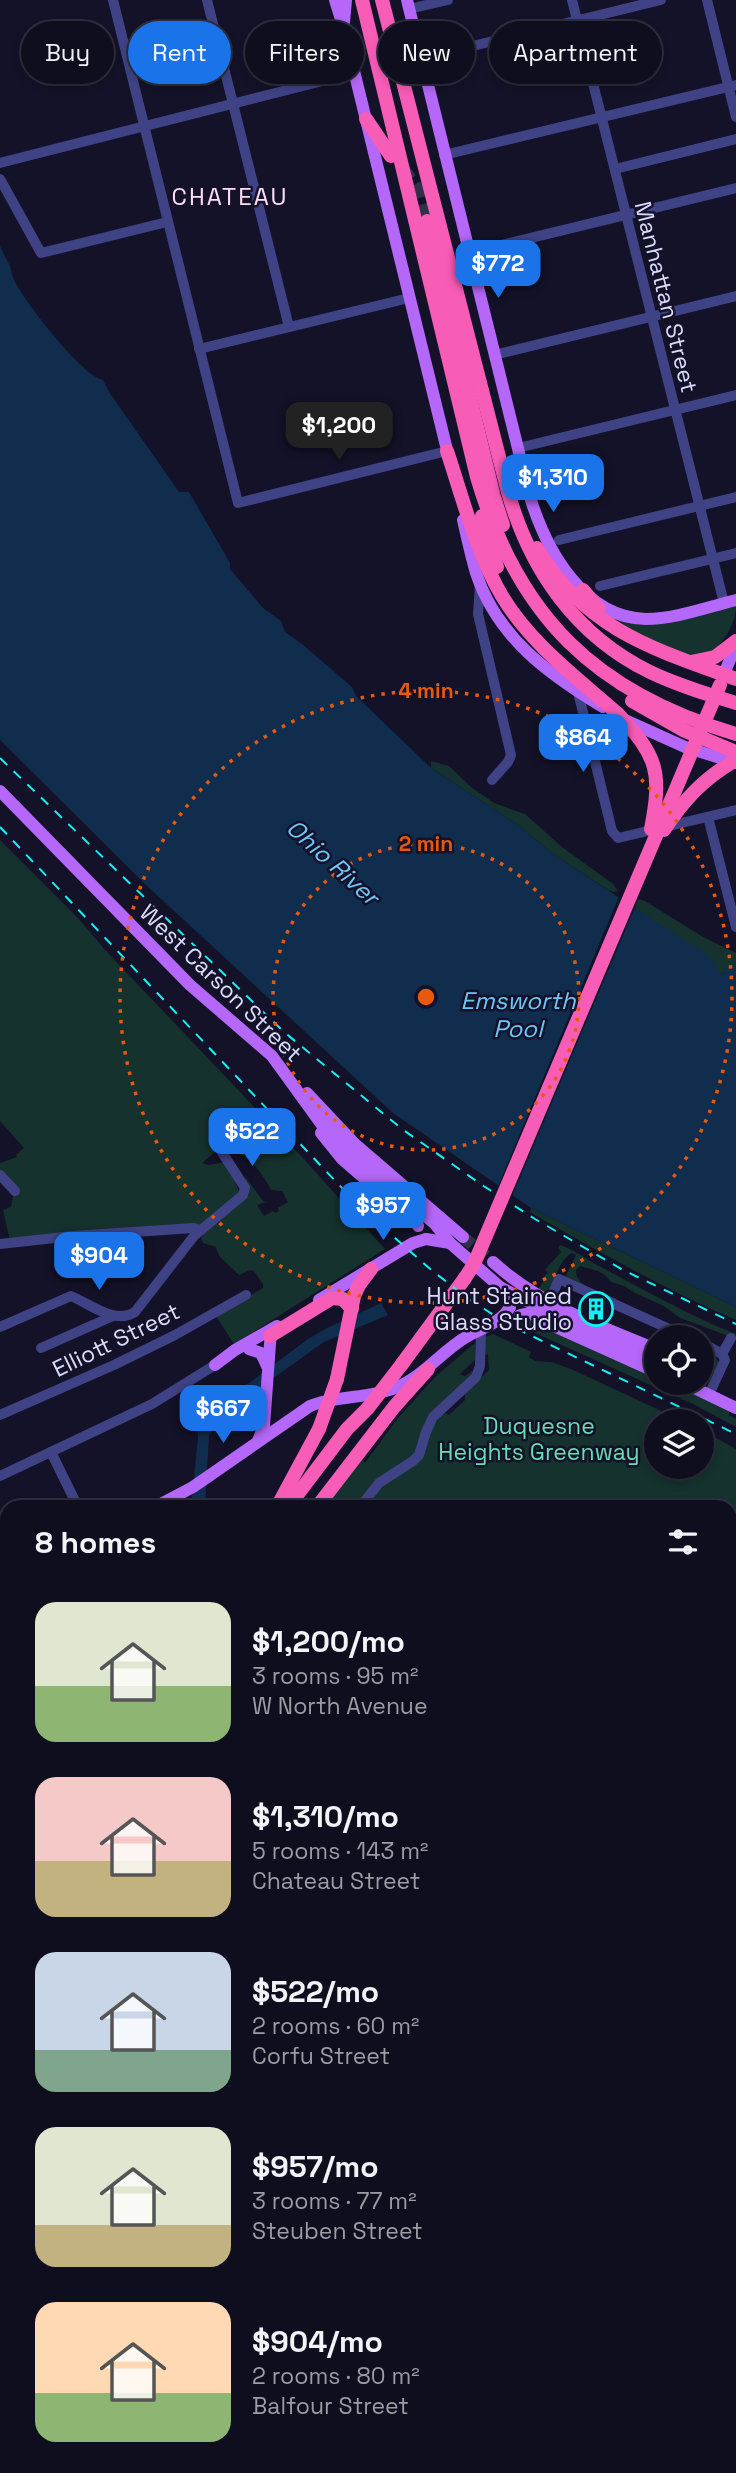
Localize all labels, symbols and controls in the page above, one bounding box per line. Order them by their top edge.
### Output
chip: Buy [21,21,114,84]
chip: Rent [128,21,231,84]
chip: Filters [245,21,364,84]
chip: New [378,21,475,84]
chip: Apartment [489,21,662,84]
district label: CHATEAU [172,181,288,212]
street label: Manhattan Street [628,198,704,396]
pin: $772 [457,240,539,300]
text: $772 [472,248,525,278]
pin: $1,200 [282,402,396,462]
text: $1,200 [302,410,376,440]
pin: $1,310 [496,454,610,514]
text: $1,310 [518,462,588,492]
text: 4 min [398,677,454,704]
pin: $864 [542,714,624,774]
text: $864 [555,722,611,752]
water label: Ohio River [280,812,388,914]
text: 2 min [399,830,453,857]
street label: West Carson Street [133,898,309,1068]
centre of rings [414,985,438,1009]
water label: Emsworth Pool [460,985,577,1044]
pin: $522 [211,1108,293,1168]
text: $522 [225,1116,279,1146]
pin: $957 [342,1182,424,1242]
text: $957 [356,1190,410,1220]
pin: $904 [58,1232,140,1292]
text: $904 [70,1240,128,1270]
place label: Hunt Stained Glass Studio [427,1281,572,1337]
building icon: Hunt Stained Glass Studio [577,1290,615,1328]
street label: Elliott Street [47,1296,185,1384]
map controls [644,1325,714,1479]
button: locate [644,1325,714,1395]
pin: $667 [182,1386,264,1445]
text: $667 [196,1393,250,1423]
button: layers [644,1409,714,1479]
park label: Duquesne Heights Greenway [438,1411,640,1467]
text: 8 homes [35,1523,156,1562]
icon: filters [664,1523,702,1561]
text: $1,200/mo [252,1622,405,1661]
icon: home [91,1630,175,1714]
text: 3 rooms · 95 m² [252,1661,418,1691]
text: W North Avenue [252,1691,428,1721]
text: $1,310/mo [252,1797,399,1836]
icon: home [91,1805,175,1889]
text: 5 rooms · 143 m² [252,1836,428,1866]
text: Chateau Street [252,1866,420,1896]
text: $522/mo [252,1972,379,2011]
icon: home [91,1980,175,2064]
text: 2 rooms · 60 m² [252,2011,419,2041]
text: Corfu Street [252,2041,390,2071]
text: $957/mo [252,2147,379,2186]
icon: home [91,2155,175,2239]
text: 3 rooms · 77 m² [252,2186,417,2216]
text: Steuben Street [252,2216,423,2246]
text: $904/mo [252,2322,383,2361]
icon: home [91,2330,175,2414]
text: 2 rooms · 80 m² [252,2361,420,2391]
text: Balfour Street [252,2391,409,2421]

